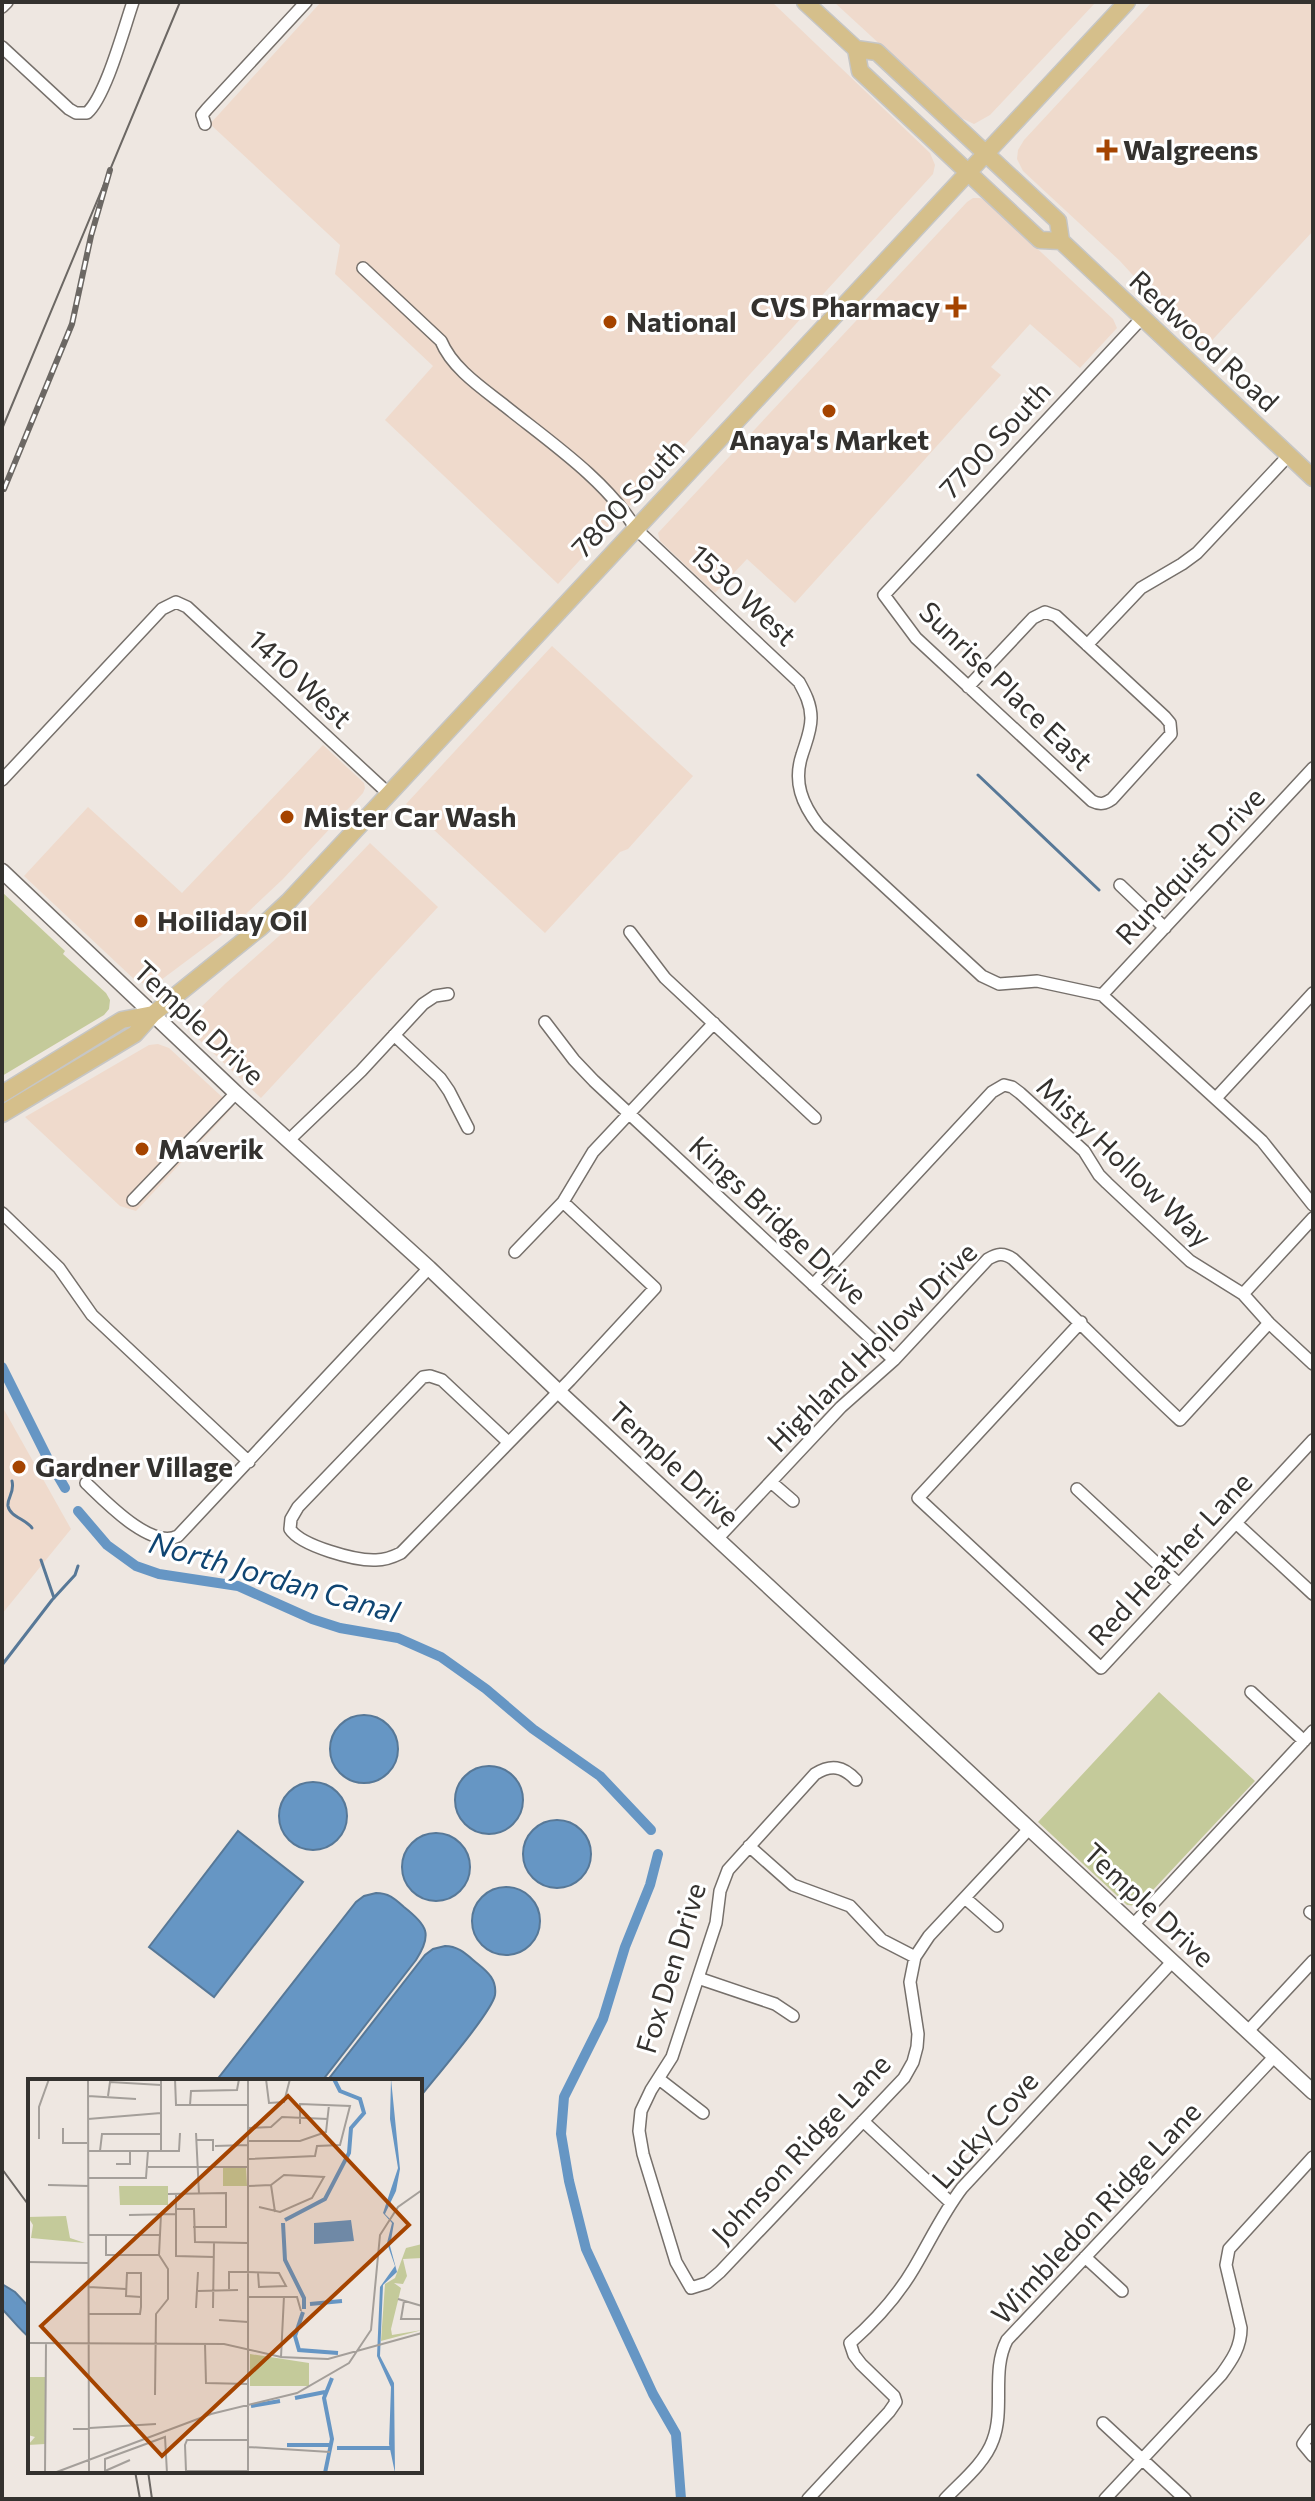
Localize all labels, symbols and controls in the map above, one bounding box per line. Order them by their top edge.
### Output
place label: Walgreens [1123,132,1258,166]
marker: Walgreens [1098,141,1116,159]
street label: Redwood Road [1123,263,1286,418]
place label: CVS Pharmacy [751,289,940,323]
marker: CVS Pharmacy [947,298,965,316]
place label: National [626,304,737,338]
marker: National [601,313,619,331]
street label: 7700 South [931,374,1057,505]
marker: Anaya's Market [820,402,838,420]
place label: Anaya's Market [729,422,929,456]
street label: 7800 South [564,431,691,564]
street label: 1530 West [683,536,804,652]
street label: Sunrise Place East [913,594,1101,777]
street label: 1410 West [242,622,359,735]
street label: Rundquist Drive [1108,780,1271,951]
place label: Mister Car Wash [303,799,517,833]
marker: Mister Car Wash [278,808,296,826]
place label: Hoiliday Oil [157,903,308,937]
marker: Hoiliday Oil [132,912,150,930]
street label: Temple Drive [127,953,272,1091]
street label: Misty Hollow Way [1030,1069,1219,1253]
street label: Kings Bridge Drive [683,1128,875,1310]
place label: Maverik [158,1131,264,1165]
marker: Maverik [133,1140,151,1158]
street label: Highland Hollow Drive [759,1234,983,1458]
street label: Temple Drive [602,1394,747,1532]
place label: Gardner Village [35,1449,233,1483]
marker: Gardner Village [10,1458,28,1476]
street label: Red Heather Lane [1080,1464,1258,1652]
water label: North Jordan Canal [145,1522,405,1629]
street label: Temple Drive [1077,1835,1222,1973]
street label: Fox Den Drive [628,1878,712,2057]
street label: Johnson Ridge Lane [704,2047,897,2250]
street label: Lucky Cove [924,2064,1045,2195]
inset map [28,2079,422,2473]
street label: Wimbledon Ridge Lane [983,2094,1207,2331]

